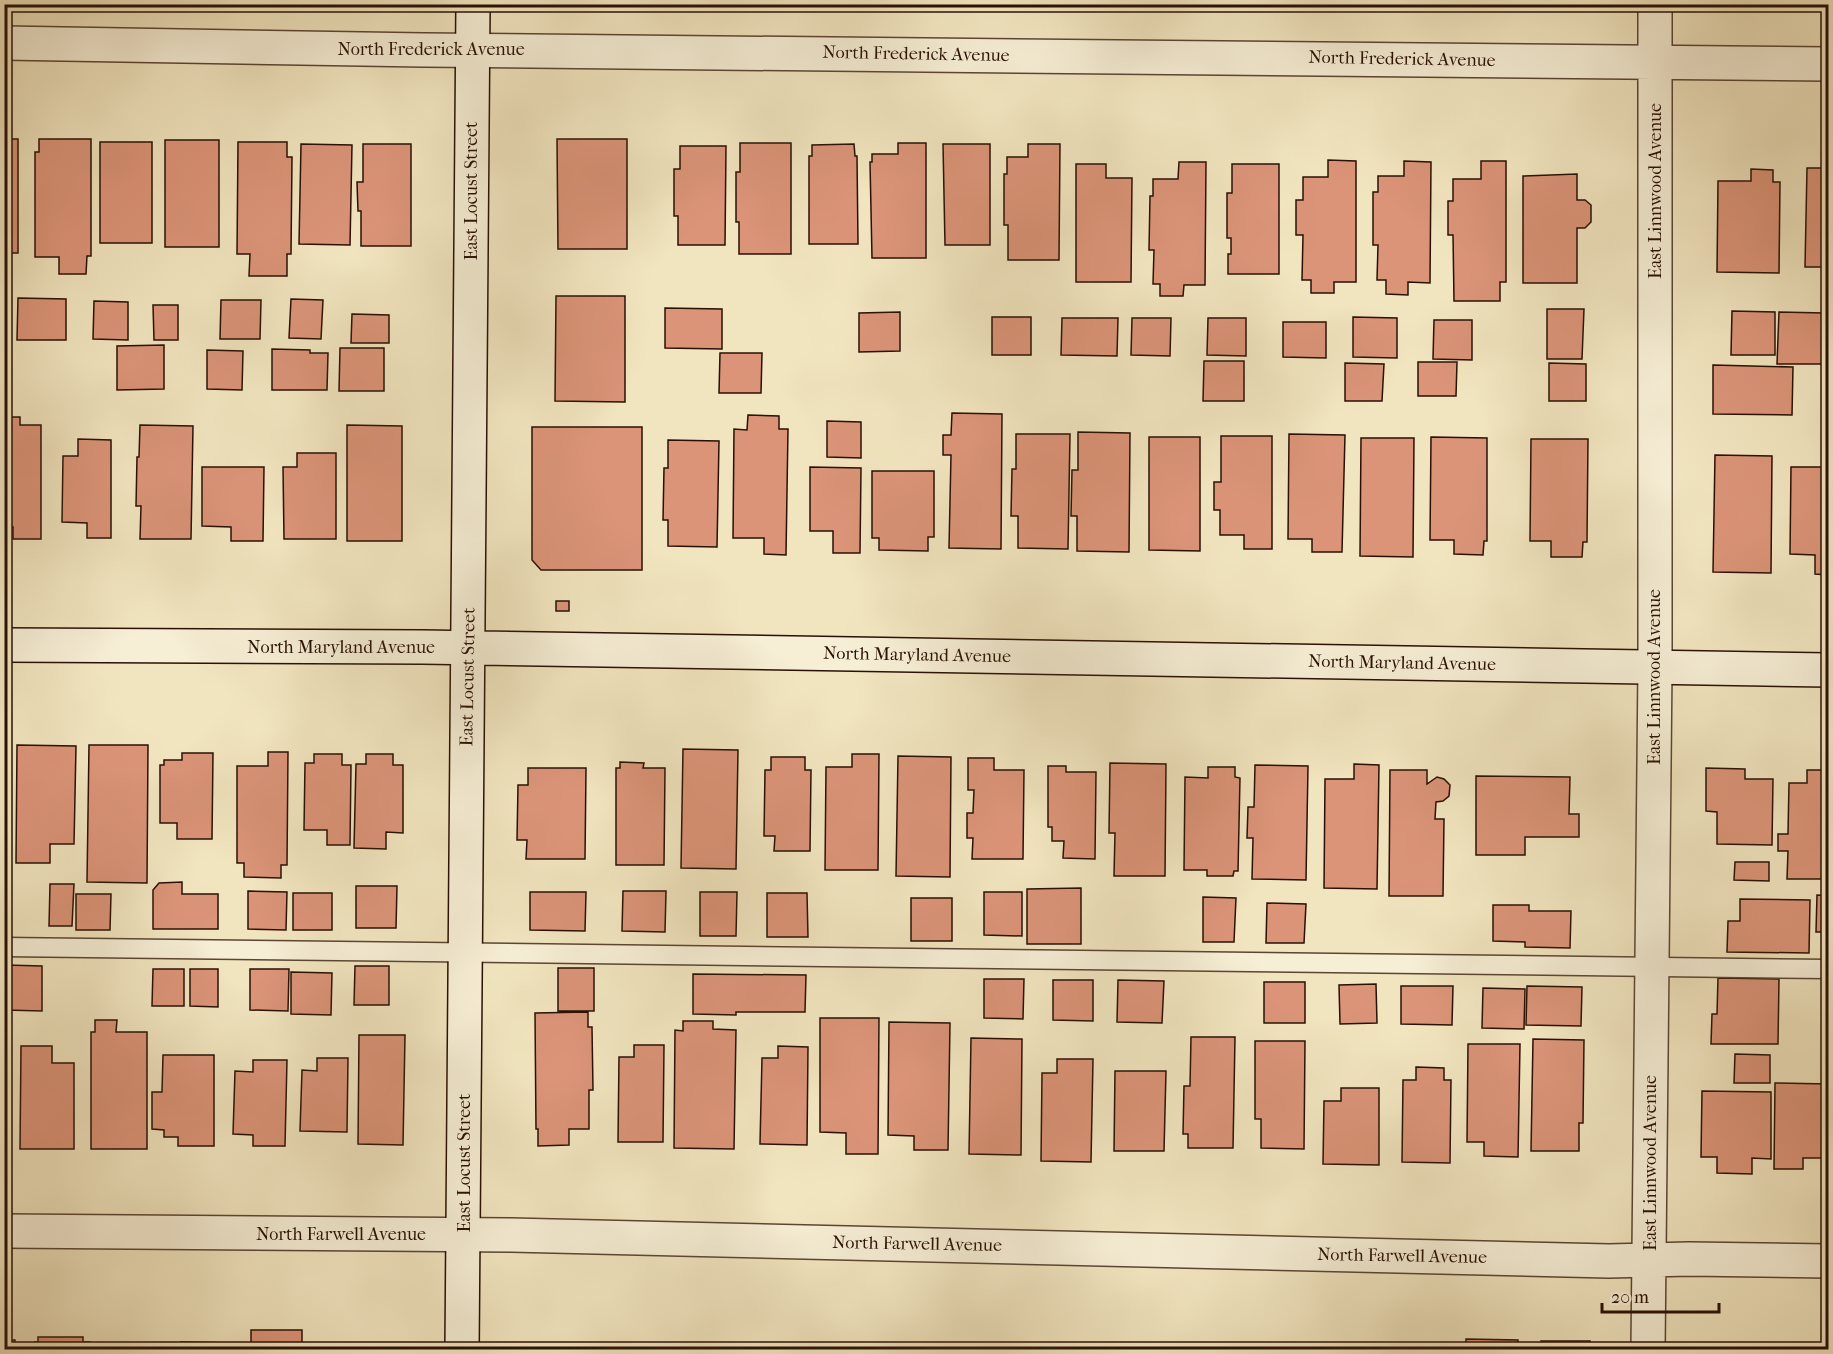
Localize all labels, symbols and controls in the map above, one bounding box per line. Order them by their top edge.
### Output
street label: North Frederick Avenue [337,39,525,60]
street label: North Frederick Avenue [822,42,1010,66]
street label: North Frederick Avenue [1308,47,1496,71]
street label: East Linnwood Avenue [1645,103,1666,279]
street label: East Locust Street [461,121,482,260]
street label: East Linnwood Avenue [1644,589,1665,765]
street label: East Locust Street [456,607,480,747]
street label: North Maryland Avenue [247,637,435,658]
street label: North Maryland Avenue [823,643,1011,667]
street label: North Maryland Avenue [1308,651,1496,675]
street label: East Linnwood Avenue [1640,1075,1661,1251]
street label: East Locust Street [454,1093,475,1232]
street label: North Farwell Avenue [256,1224,426,1245]
street label: North Farwell Avenue [832,1232,1002,1256]
street label: North Farwell Avenue [1317,1244,1487,1268]
scale bar [1602,1276,1719,1314]
text: 20 m [1611,1287,1649,1308]

